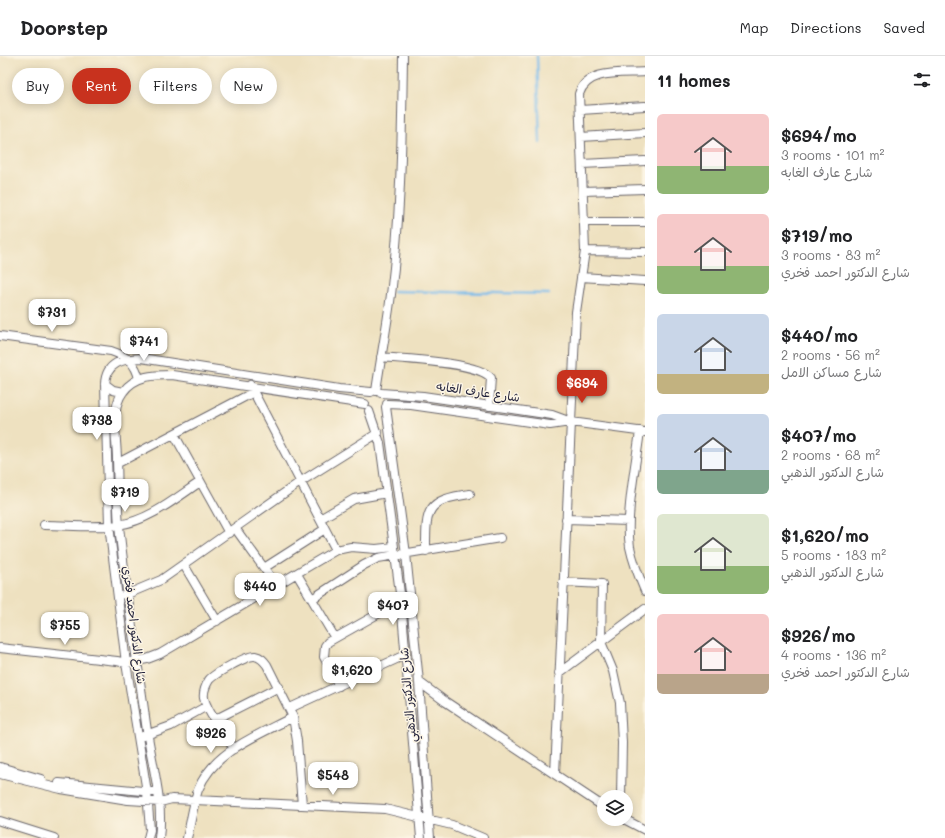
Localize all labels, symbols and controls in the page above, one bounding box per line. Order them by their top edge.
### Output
text: Doorstep [20,15,108,40]
text: Map [740,18,768,37]
text: Directions [790,18,861,37]
text: Saved [883,18,925,37]
chip: Buy [12,68,64,104]
chip: Rent [72,68,131,104]
chip: Filters [139,68,212,104]
chip: New [220,68,277,104]
text: 11 homes [657,69,731,91]
icon: filters [911,69,933,91]
text: $694/mo [781,124,857,146]
icon: home [689,130,737,178]
text: 3 rooms · 101 m² [781,146,884,163]
text: شارع عارف الغابه [781,163,872,180]
text: $719/mo [781,224,852,246]
icon: home [689,230,737,278]
text: 3 rooms · 83 m² [781,246,880,263]
text: شارع الدكتور احمد فخري [781,263,910,280]
pin: $731 [28,299,76,333]
text: $731 [38,303,66,320]
text: $440/mo [781,324,858,346]
pin: $741 [120,328,168,362]
icon: home [689,330,737,378]
text: $741 [129,332,159,349]
text: 2 rooms · 56 m² [781,346,880,363]
text: شارع مساكن الامل [781,363,882,380]
pin: $694 [558,370,606,404]
text: $694 [566,374,598,391]
street label: شارع عارف الغابه [435,377,521,407]
pin: $738 [73,407,121,441]
text: $738 [81,411,113,428]
text: $407/mo [781,424,856,446]
icon: home [689,430,737,478]
text: 2 rooms · 68 m² [781,446,880,463]
text: شارع الدكتور الذهبي [781,463,884,480]
pin: $719 [101,479,149,513]
text: $719 [111,483,139,500]
text: $1,620/mo [781,524,869,546]
icon: home [689,530,737,578]
text: 5 rooms · 183 m² [781,546,886,563]
text: شارع الدكتور الذهبي [781,563,884,580]
street label: شارع الدكتور احمد فخري [118,565,150,685]
pin: $440 [236,573,284,607]
text: $440 [244,577,276,594]
pin: $407 [369,592,417,626]
text: $407 [377,596,409,613]
pin: $755 [41,612,89,646]
text: $755 [50,616,80,633]
text: $926/mo [781,624,855,646]
icon: home [689,630,737,678]
text: 4 rooms · 136 m² [781,646,886,663]
street label: شارع الدكتور الذهبي [395,647,423,743]
pin: $1,620 [319,657,385,691]
text: $1,620 [331,661,373,678]
text: شارع الدكتور احمد فخري [781,663,910,680]
pin: $926 [187,720,235,754]
text: $926 [196,724,226,741]
pin: $548 [309,762,357,796]
text: $548 [317,766,349,783]
map controls [597,790,633,826]
button: layers [597,790,633,826]

